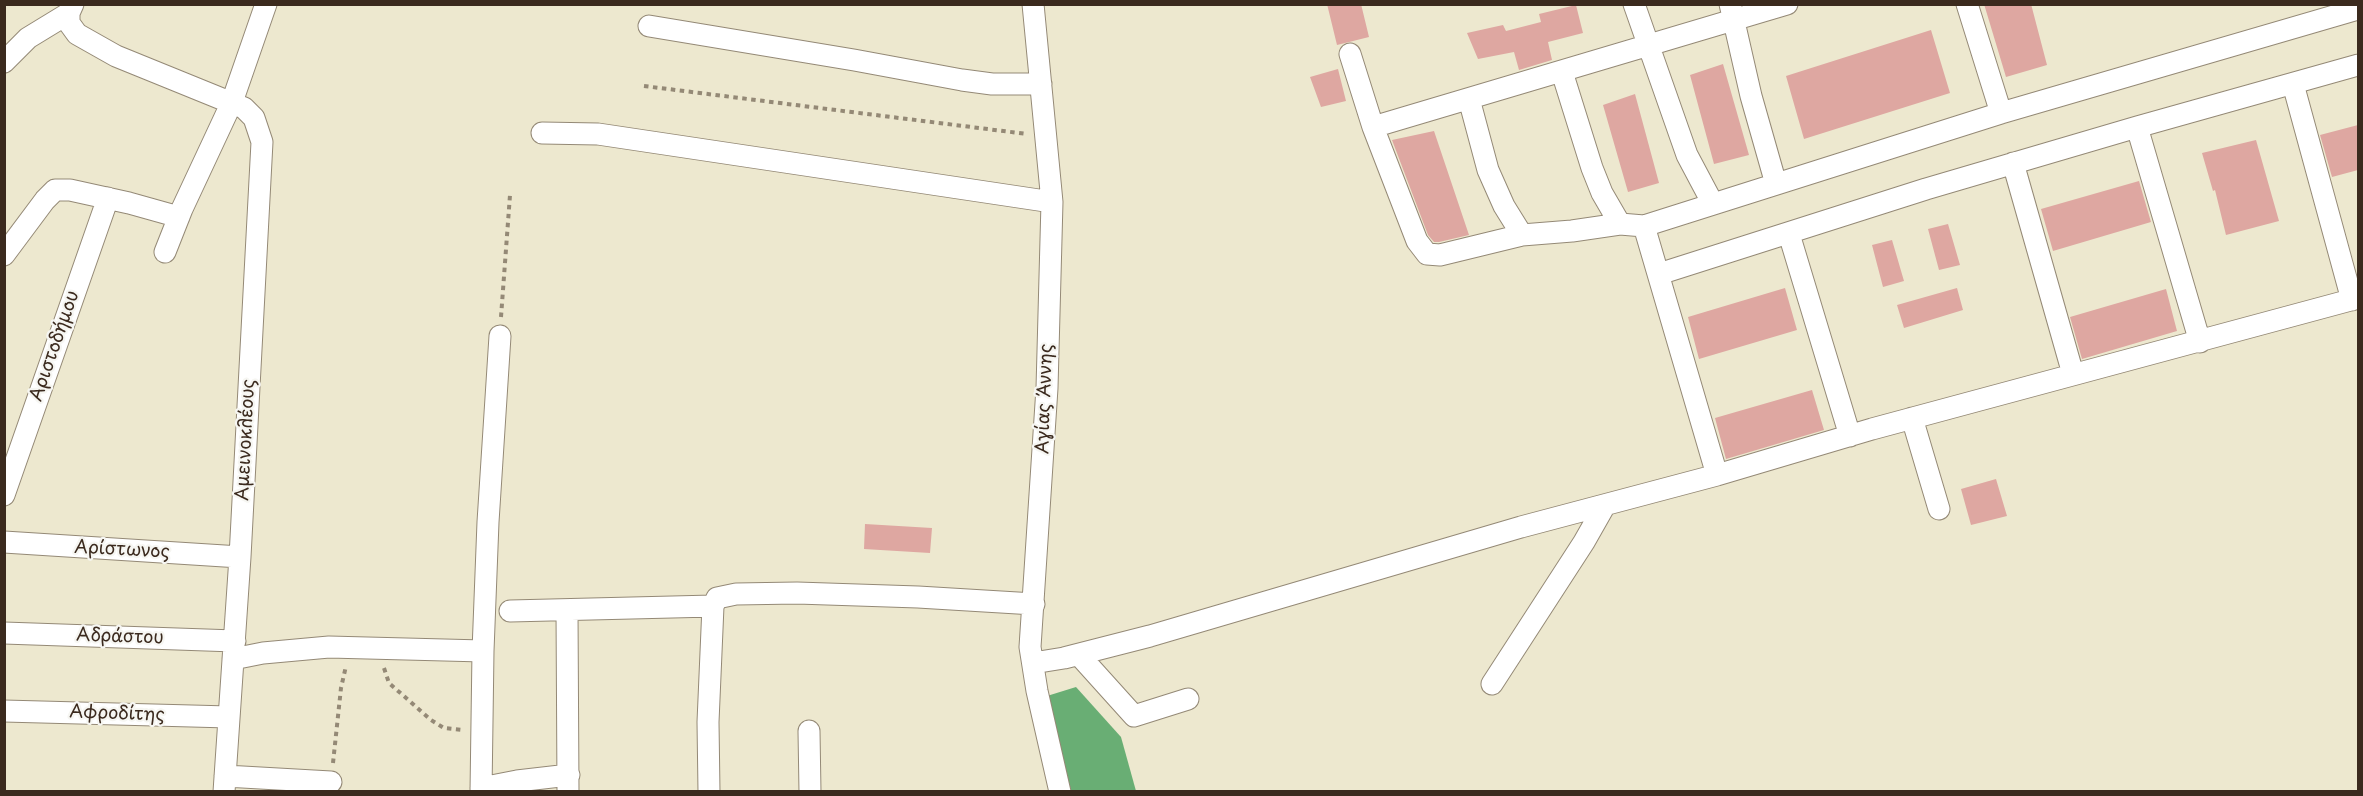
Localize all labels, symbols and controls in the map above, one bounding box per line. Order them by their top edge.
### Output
street label: Αριστοδήμου [26,288,84,404]
street label: Αγίας Άννης [1032,343,1058,455]
street label: Αμεινοκλέους [232,379,260,501]
street label: Αρίστωνος [74,537,170,563]
street label: Αδράστου [76,625,164,649]
street label: Αφροδίτης [69,702,165,726]

